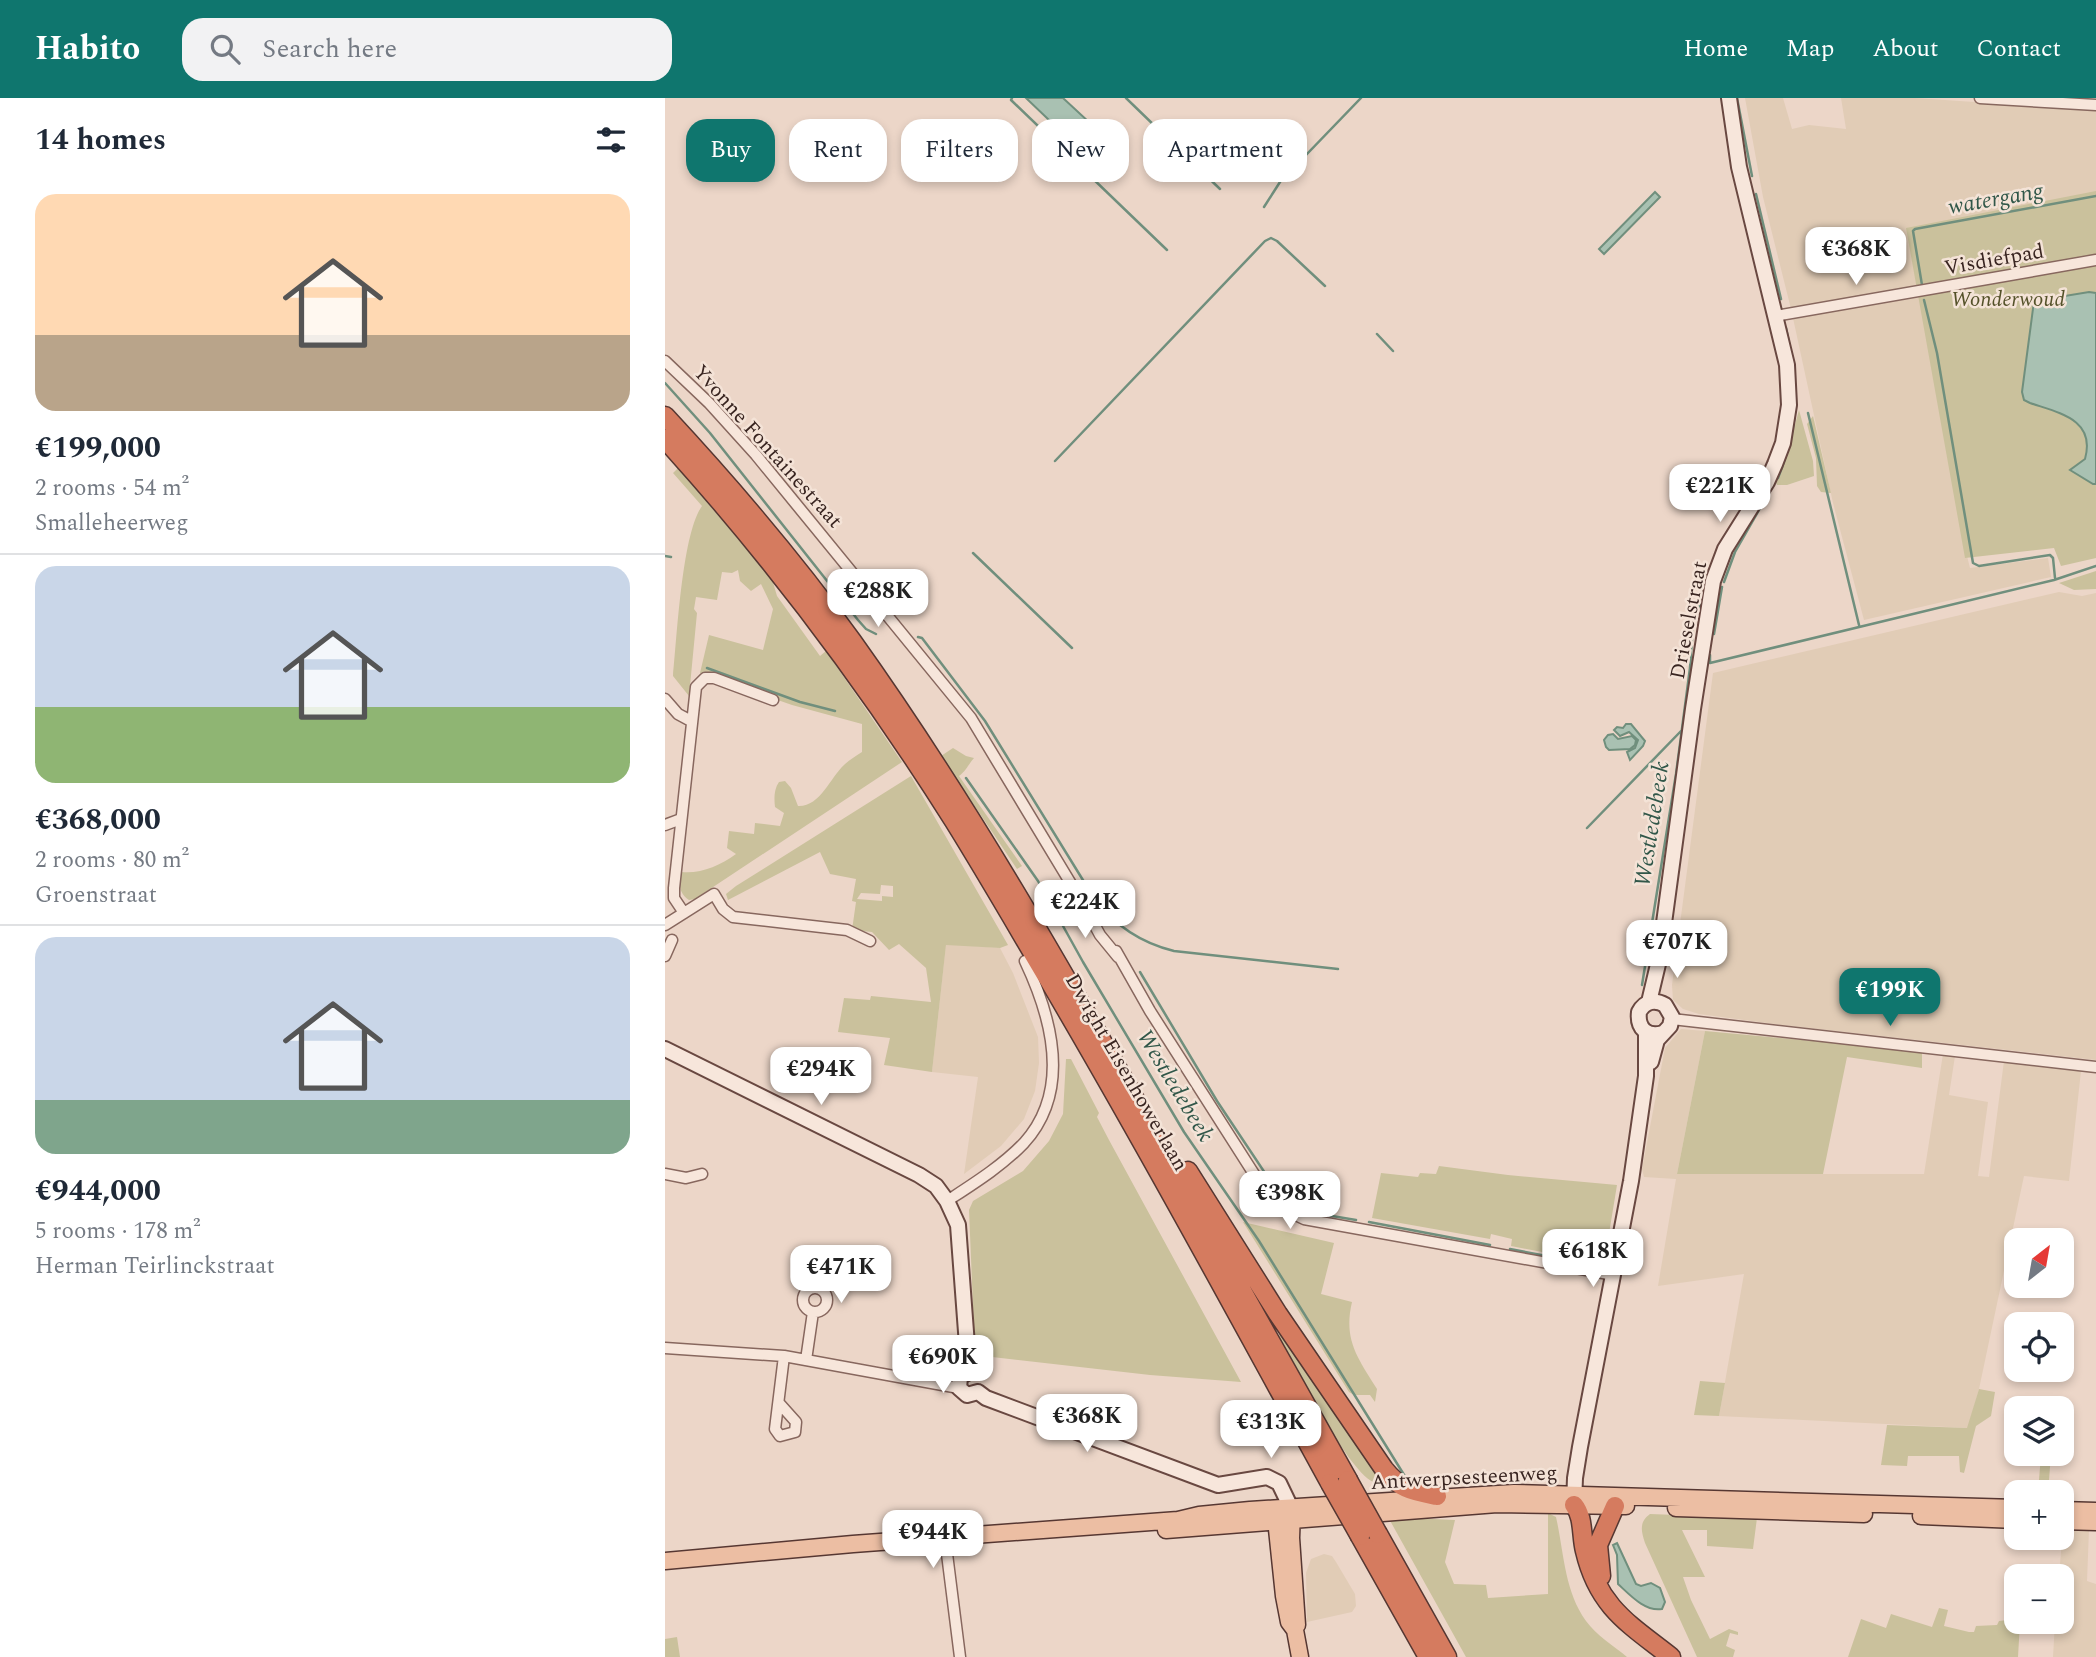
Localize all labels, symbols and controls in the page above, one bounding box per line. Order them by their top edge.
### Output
search box [182,18,672,81]
text: Habito [35,24,140,74]
text: Search here [262,29,397,69]
icon: search [206,30,244,68]
text: Home [1683,31,1748,67]
text: Map [1786,31,1834,67]
text: About [1872,31,1938,67]
text: Contact [1976,31,2061,67]
text: 14 homes [35,117,166,163]
chip: Buy [686,119,775,182]
chip: Rent [789,119,887,182]
chip: Filters [901,119,1018,182]
chip: New [1032,119,1129,182]
chip: Apartment [1143,119,1307,182]
icon: filters [592,121,630,159]
water label: watergang [1945,174,2046,225]
pin: €368K [1807,228,1905,287]
text: €368K [1821,232,1891,267]
street label: Visdiefpad [1942,235,2047,285]
icon: home [270,240,396,366]
park label: Wonderwoud [1951,284,2065,316]
street label: Yvonne Fontainestraat [685,358,850,536]
text: €199,000 [35,425,161,471]
pin: €221K [1671,464,1769,524]
text: €221K [1685,469,1755,504]
text: 2 rooms · 54 m² [35,471,189,506]
text: Smalleheerweg [35,506,188,541]
street label: Drieselstraat [1662,558,1716,682]
pin: €288K [829,570,927,629]
text: €288K [843,574,913,609]
icon: home [270,612,396,738]
water label: Westledebeek [1625,759,1680,889]
text: €368,000 [35,797,161,843]
text: 2 rooms · 80 m² [35,843,189,878]
text: Groenstraat [35,878,157,913]
pin: €224K [1036,880,1134,940]
text: €224K [1050,885,1120,920]
pin: €707K [1628,920,1726,980]
text: €707K [1642,925,1712,960]
street label: Dwight Eisenhowerlaan [1056,968,1196,1177]
pin: €199K [1841,968,1939,1028]
text: €199K [1855,973,1925,1008]
icon: home [270,983,396,1109]
water label: Westledebeek [1127,1023,1222,1149]
pin: €294K [772,1048,870,1107]
text: €294K [786,1052,856,1087]
text: €944,000 [35,1168,161,1214]
pin: €398K [1241,1172,1339,1231]
text: €398K [1255,1176,1325,1211]
text: 5 rooms · 178 m² [35,1214,201,1249]
north arrow [2004,1228,2074,1298]
map controls [2004,1228,2074,1634]
pin: €618K [1544,1230,1642,1289]
text: €618K [1558,1234,1628,1269]
pin: €471K [792,1246,890,1305]
text: Herman Teirlinckstraat [35,1249,275,1284]
text: €471K [806,1250,876,1285]
button: locate [2004,1312,2074,1382]
pin: €690K [894,1336,992,1395]
text: €690K [908,1340,978,1375]
pin: €368K [1038,1394,1136,1454]
button: layers [2004,1396,2074,1466]
text: €368K [1052,1399,1122,1434]
pin: €313K [1222,1400,1320,1460]
text: €313K [1236,1405,1306,1440]
street label: Antwerpsesteenweg [1370,1457,1558,1499]
button: + [2004,1480,2074,1550]
pin: €944K [884,1510,982,1570]
text: €944K [898,1515,968,1550]
button: − [2004,1564,2074,1634]

